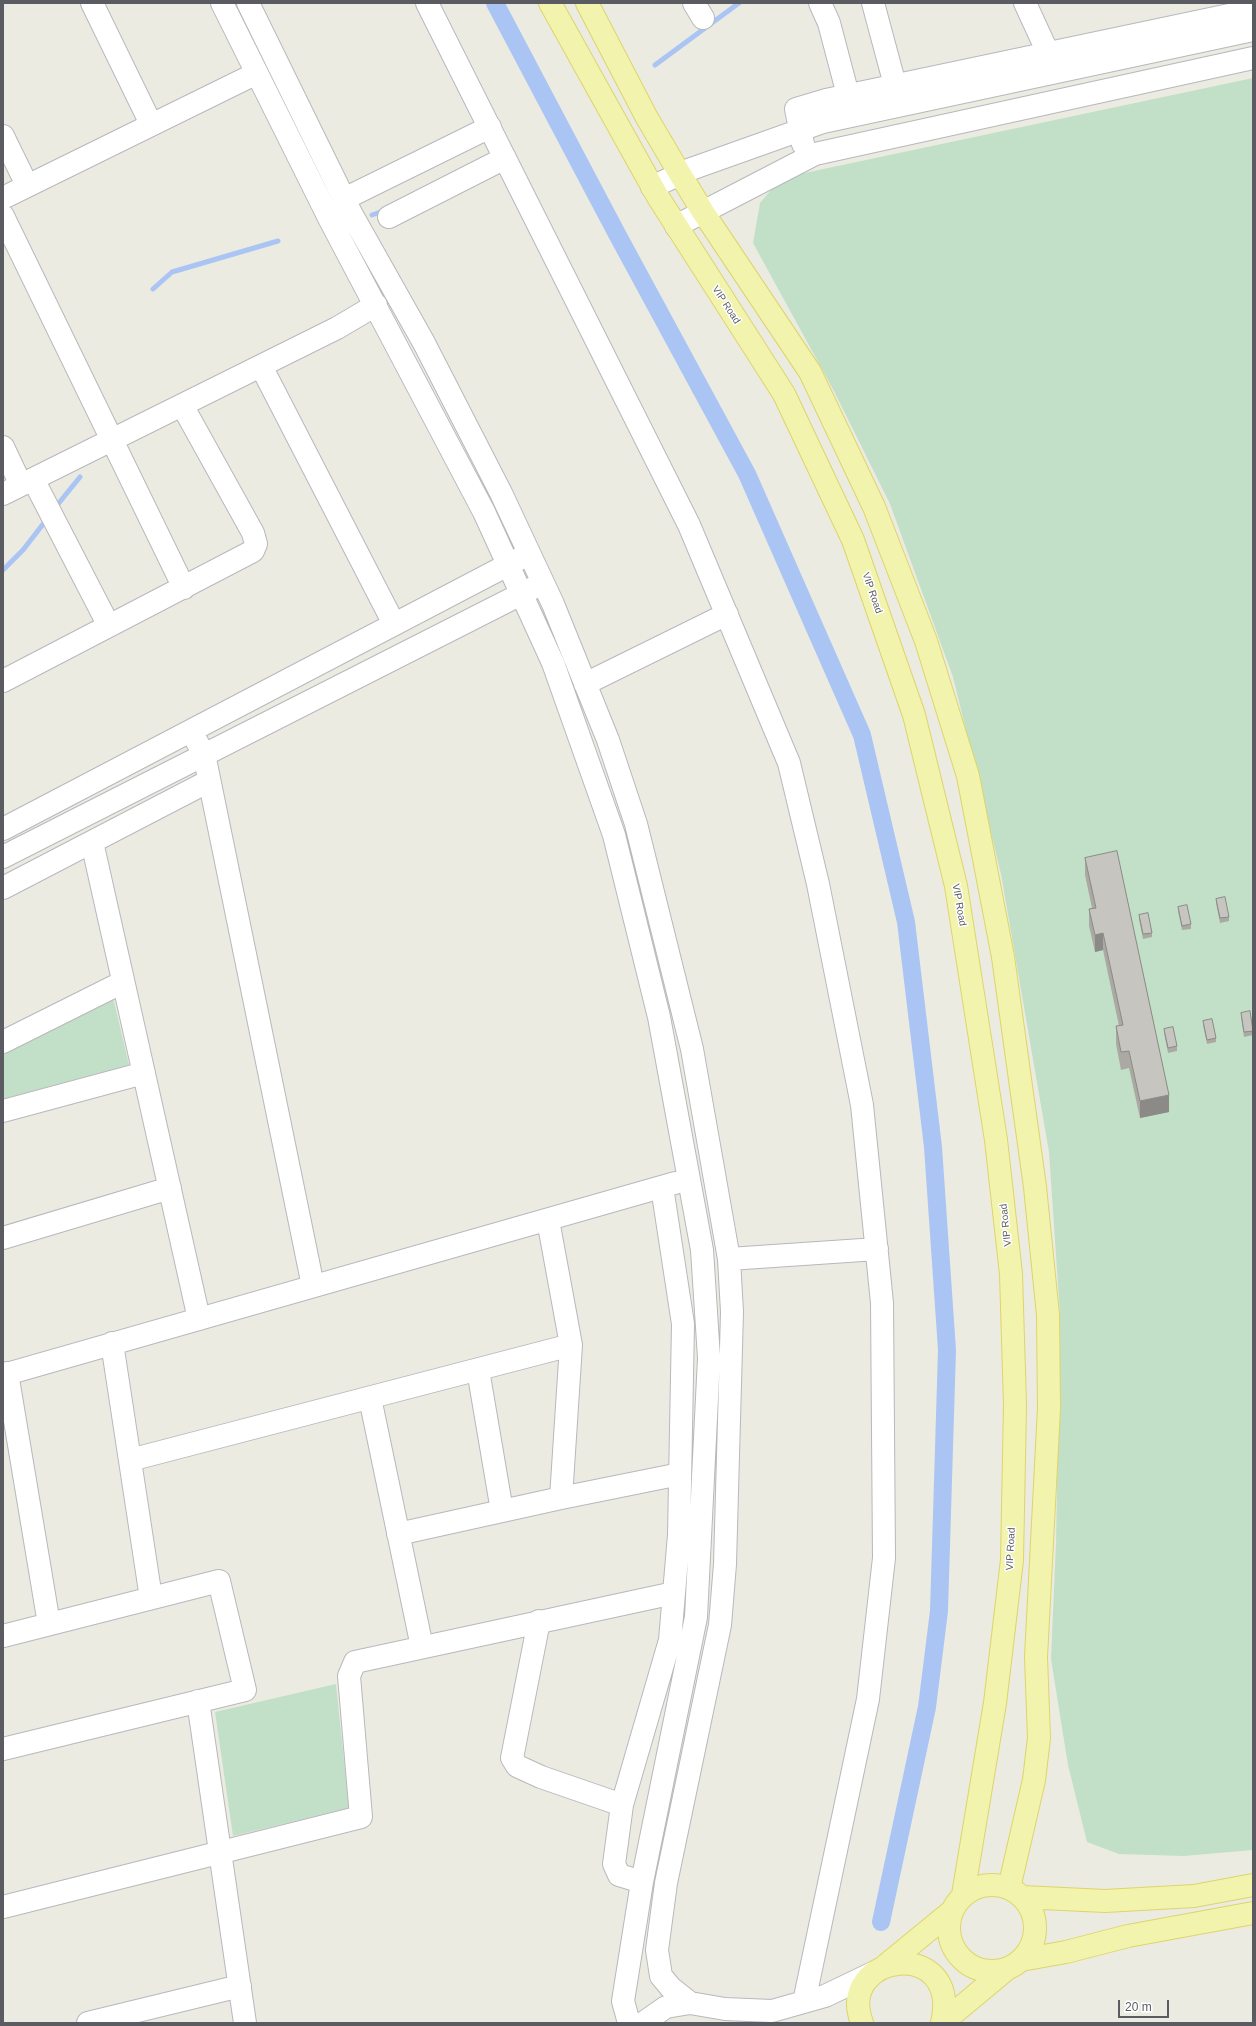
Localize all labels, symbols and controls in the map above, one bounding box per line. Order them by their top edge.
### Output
street label: VIP Road [709,284,743,326]
street label: VIP Road [859,571,885,615]
street label: VIP Road [949,883,969,927]
street label: VIP Road [998,1203,1014,1247]
street label: VIP Road [1004,1527,1018,1571]
scale bar [1120,1992,1171,2018]
text: 20 m [1125,2000,1152,2014]

